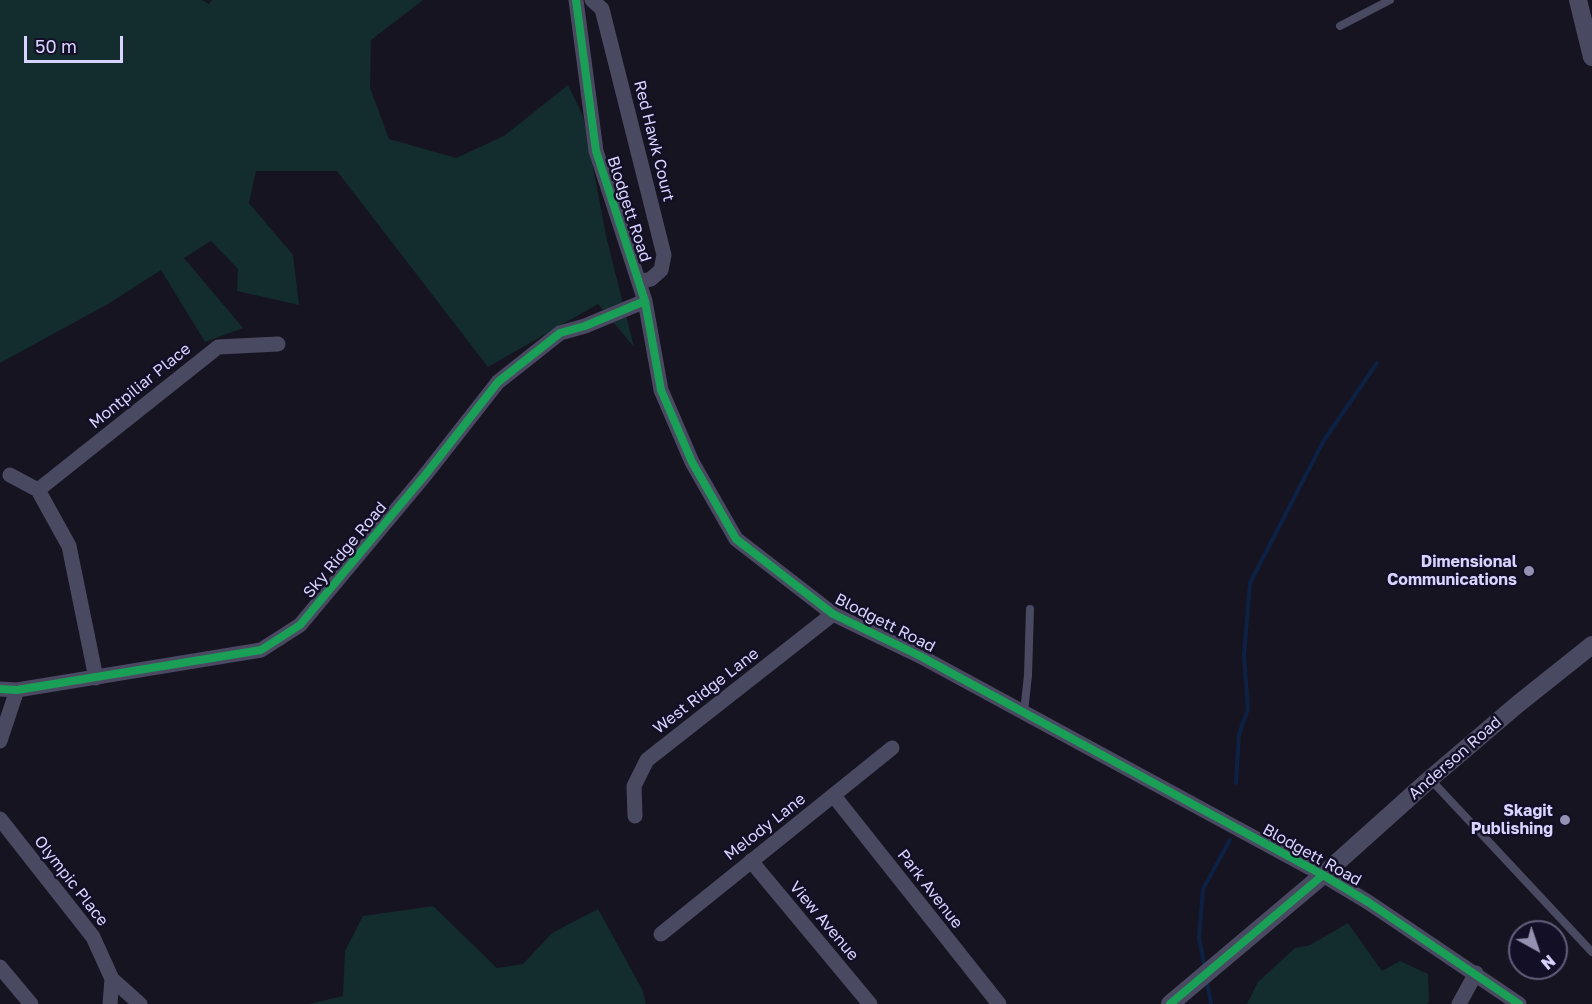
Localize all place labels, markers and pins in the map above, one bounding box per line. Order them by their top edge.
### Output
place label: Dimensional Communications [1387,552,1517,590]
marker: Dimensional Communications [1522,564,1536,578]
place label: Skagit Publishing [1471,801,1553,839]
marker: Skagit Publishing [1558,813,1572,827]

